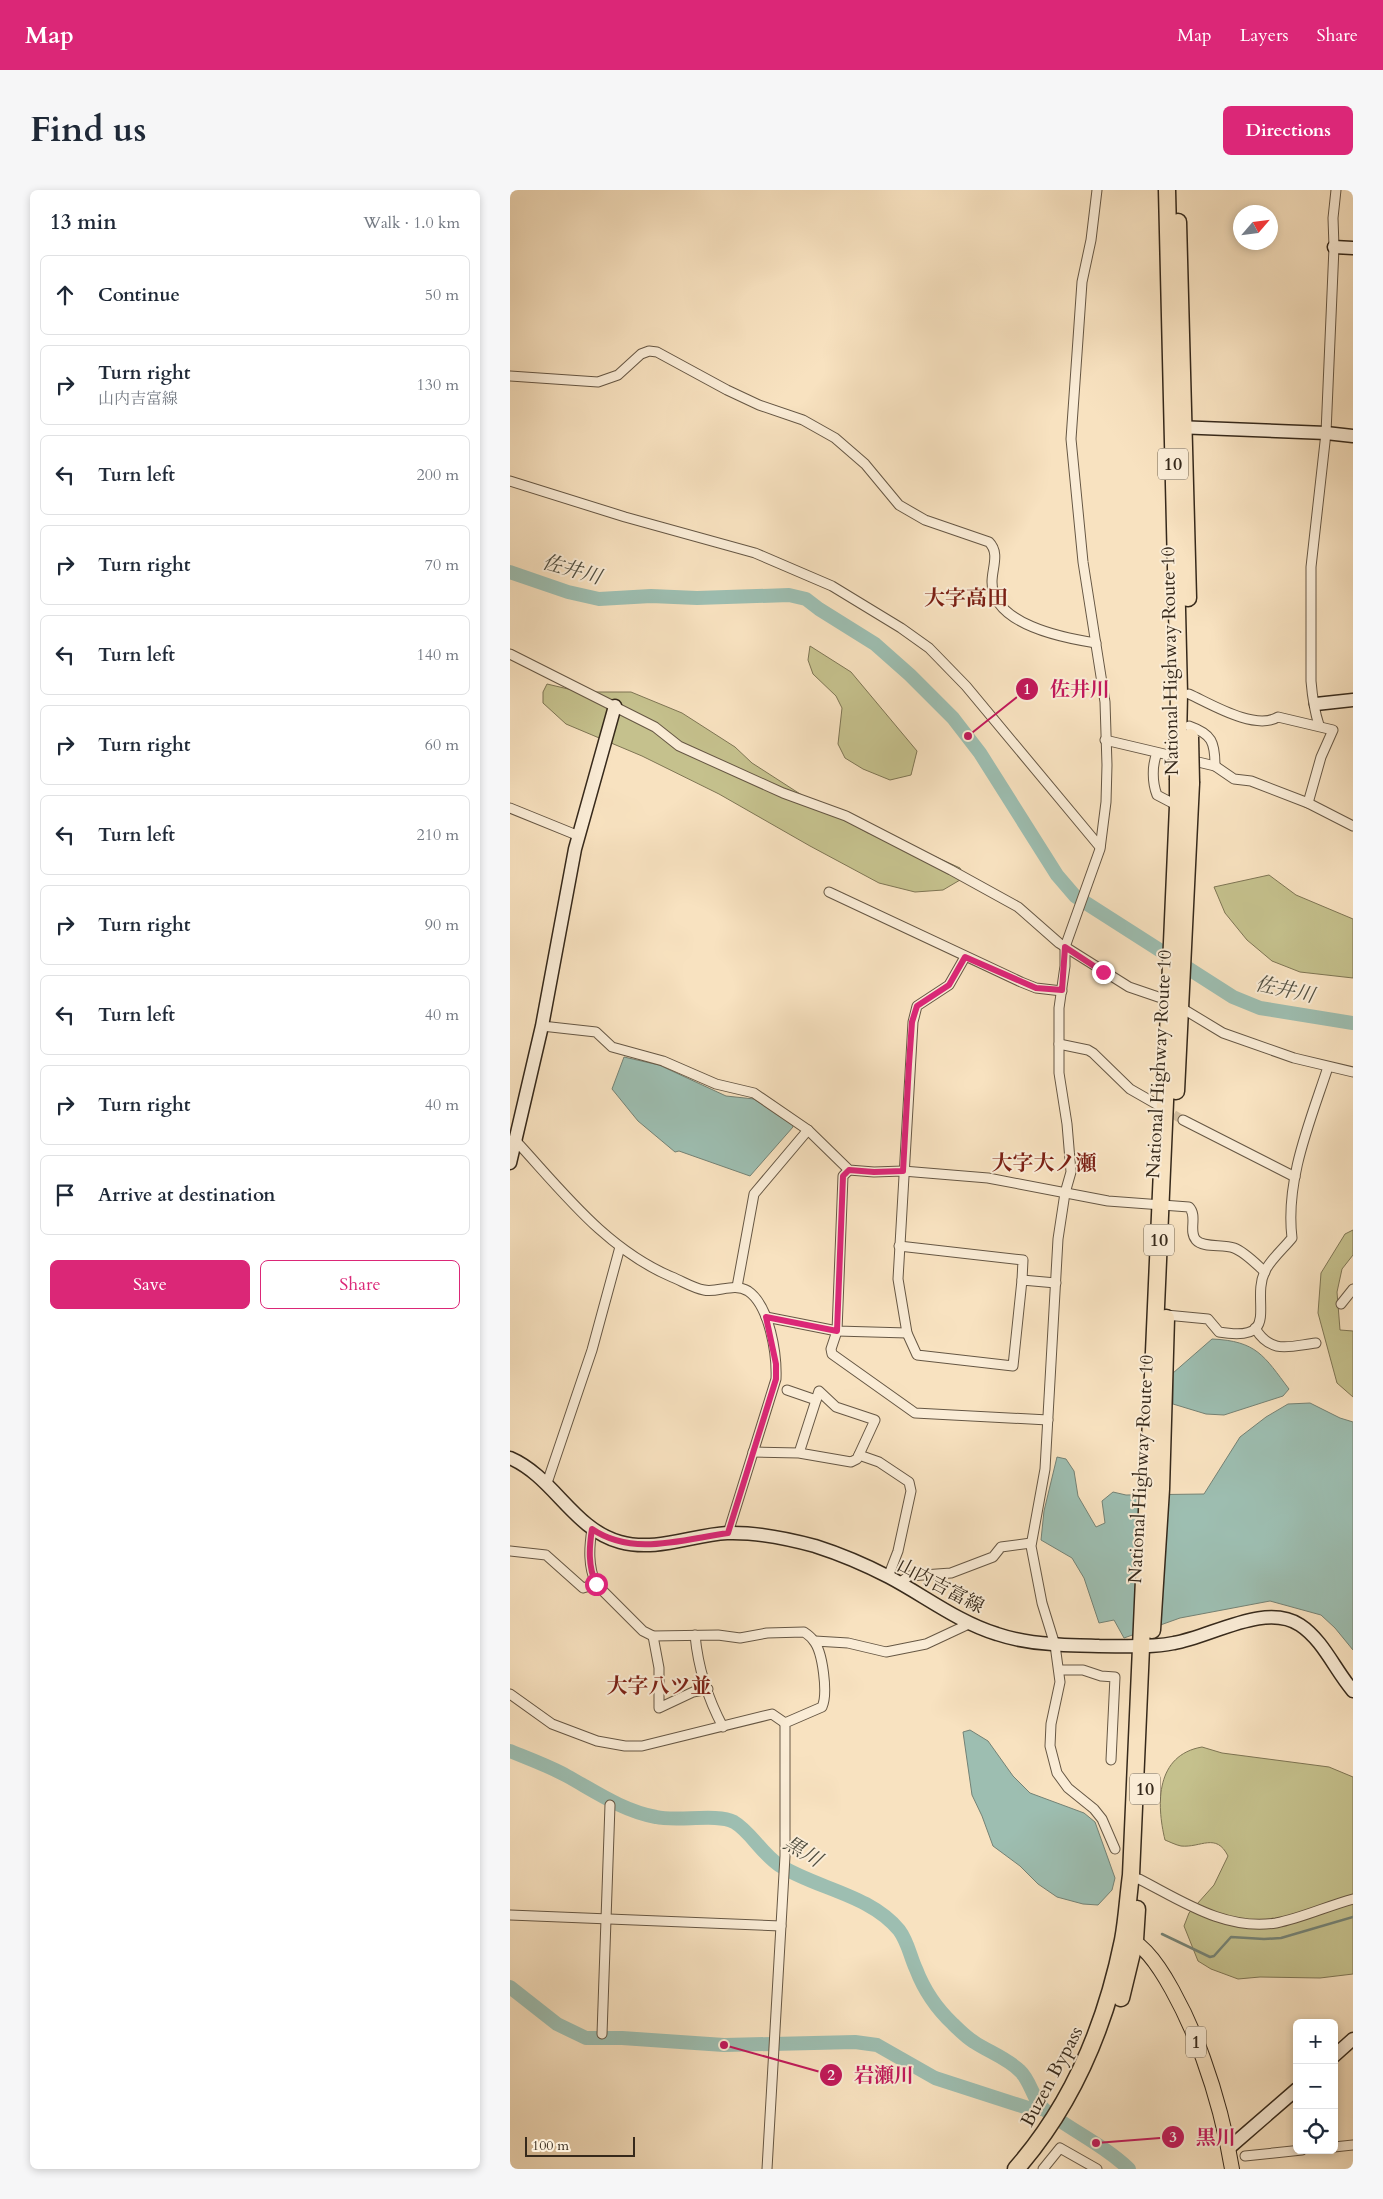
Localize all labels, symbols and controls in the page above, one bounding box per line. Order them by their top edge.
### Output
text: Map [25,19,74,52]
text: Map [1177,23,1212,48]
text: Layers [1240,23,1289,48]
text: Share [1317,23,1358,48]
text: Find us [30,106,146,154]
button: Directions [1223,106,1353,155]
north arrow [1233,205,1278,250]
text: 13 min [50,208,117,237]
text: Walk · 1.0 km [363,212,460,234]
icon: ahead [51,281,79,309]
text: Continue [98,282,180,308]
text: 50 m [425,284,459,306]
text: Turn right [98,360,190,386]
icon: right [51,371,79,399]
text: 130 m [417,374,459,396]
text: 山内吉富線 [98,388,178,410]
road number: 10 [1158,448,1188,480]
icon: left [51,461,79,489]
text: Turn left [98,462,175,488]
text: 200 m [417,464,459,486]
street label: National Highway Route 10 [1155,546,1185,776]
water label: 佐井川 [539,548,606,591]
icon: right [51,551,79,579]
text: Turn right [98,552,190,578]
text: 70 m [425,554,459,576]
district label: 大字高田 [924,584,1008,613]
icon: left [51,641,79,669]
text: Turn left [98,642,175,668]
text: 140 m [417,644,459,666]
callout: 佐井川 [1015,672,1120,707]
text: 佐井川 [1050,676,1110,703]
text: 1 [1023,679,1031,699]
icon: right [51,731,79,759]
text: Turn right [98,732,190,758]
text: 60 m [425,734,459,756]
icon: left [51,821,79,849]
text: Turn left [98,822,175,848]
text: 210 m [417,824,459,846]
icon: right [51,911,79,939]
text: Turn right [98,912,190,938]
text: 90 m [425,914,459,936]
street label: National Highway Route 10 [1140,949,1178,1179]
route end [1092,961,1115,984]
water label: 佐井川 [1253,970,1319,1009]
icon: left [51,1001,79,1029]
text: Turn left [98,1002,175,1028]
text: 40 m [425,1004,459,1026]
icon: right [51,1091,79,1119]
text: Turn right [98,1092,190,1118]
text: 40 m [425,1094,459,1116]
district label: 大字大ノ瀬 [992,1149,1097,1178]
icon: arrive [51,1181,79,1209]
text: Arrive at destination [98,1182,275,1208]
road number: 10 [1144,1224,1174,1256]
button: Save [50,1260,250,1309]
button: Share [260,1260,460,1309]
street label: National Highway Route 10 [1122,1354,1160,1584]
street label: 山内吉富線 [892,1552,989,1620]
route start [585,1573,608,1596]
district label: 大字八ツ並 [607,1672,712,1701]
road number: 10 [1130,1774,1160,1805]
water label: 黒川 [779,1830,829,1874]
map controls [1293,2019,1338,2154]
button: + [1293,2019,1338,2064]
street label: Buzen Bypass [1014,2022,1089,2131]
road number: 1 [1186,2026,1206,2058]
callout: 岩瀬川 [819,2057,924,2092]
text: 岩瀬川 [854,2062,914,2089]
button: − [1293,2064,1338,2109]
text: 2 [827,2065,835,2085]
button: locate [1293,2109,1338,2154]
callout: 黒川 [1161,2119,1246,2154]
text: 黒川 [1196,2124,1236,2151]
text: 3 [1169,2127,1177,2147]
scale bar [525,2134,635,2157]
text: 100 m [532,2136,569,2155]

